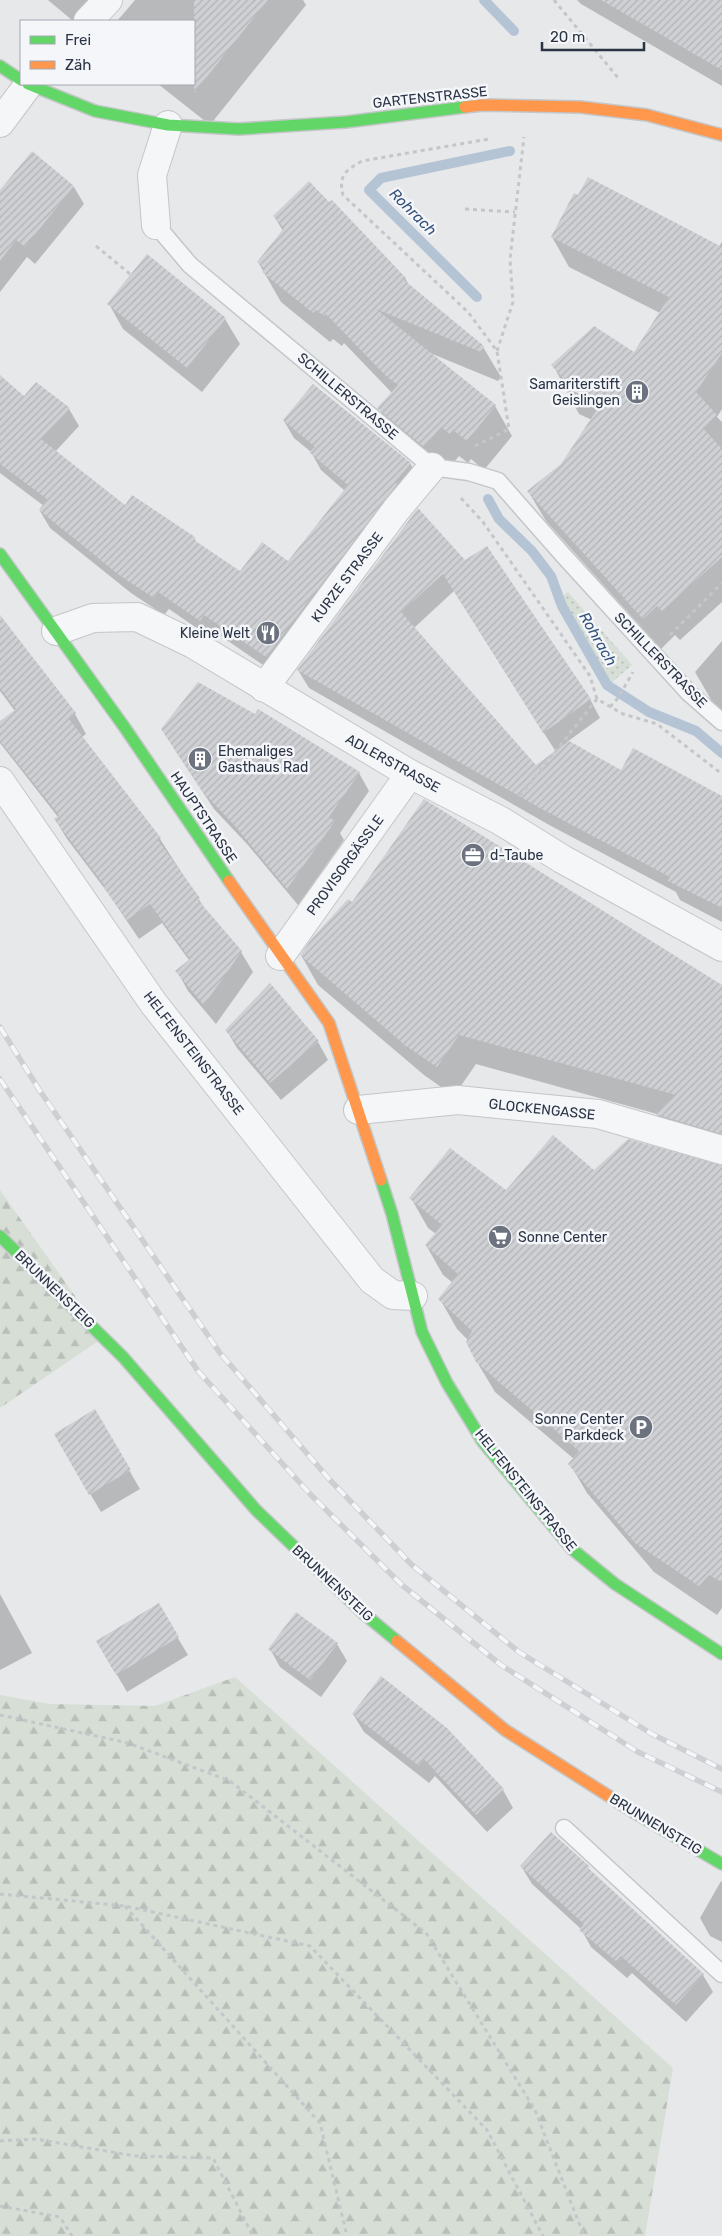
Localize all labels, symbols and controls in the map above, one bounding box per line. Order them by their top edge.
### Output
legend [20,20,195,85]
scale bar [542,20,644,52]
text: 20 m [550,28,585,46]
text: Frei [65,31,91,49]
text: Zäh [65,56,91,74]
street label: GARTENSTRASSE [372,83,488,112]
water label: Rohrach [386,185,440,239]
street label: SCHILLERSTRASSE [294,349,402,443]
place label: Samariterstift Geislingen [529,376,621,409]
building icon: Samariterstift Geislingen [624,379,650,405]
street label: KURZE STRASSE [308,529,387,626]
water label: Rohrach [575,609,621,669]
street label: SCHILLERSTRASSE [611,609,711,712]
restaurant icon: Kleine Welt [255,620,281,646]
place label: Kleine Welt [180,625,251,642]
street label: ADLERSTRASSE [342,730,443,796]
place label: Ehemaliges Gasthaus Rad [218,743,308,776]
building icon: Ehemaliges Gasthaus Rad [187,746,213,772]
street label: HAUPTSTRASSE [167,768,241,866]
street label: PROVISORGÄSSLE [303,812,388,919]
office icon: d-Taube [460,842,486,868]
place label: d-Taube [490,847,544,864]
street label: HELFENSTEINSTRASSE [140,988,247,1119]
street label: GLOCKENGASSE [488,1095,596,1124]
supermarket icon: Sonne Center [487,1224,513,1250]
place label: Sonne Center [518,1229,608,1246]
street label: BRUNNENSTEIG [11,1247,98,1332]
place label: Sonne Center Parkdeck [535,1411,625,1444]
parking icon: Sonne Center Parkdeck [628,1414,654,1440]
street label: HELFENSTEINSTRASSE [471,1426,580,1555]
street label: BRUNNENSTEIG [289,1541,377,1625]
street label: BRUNNENSTEIG [607,1790,705,1859]

